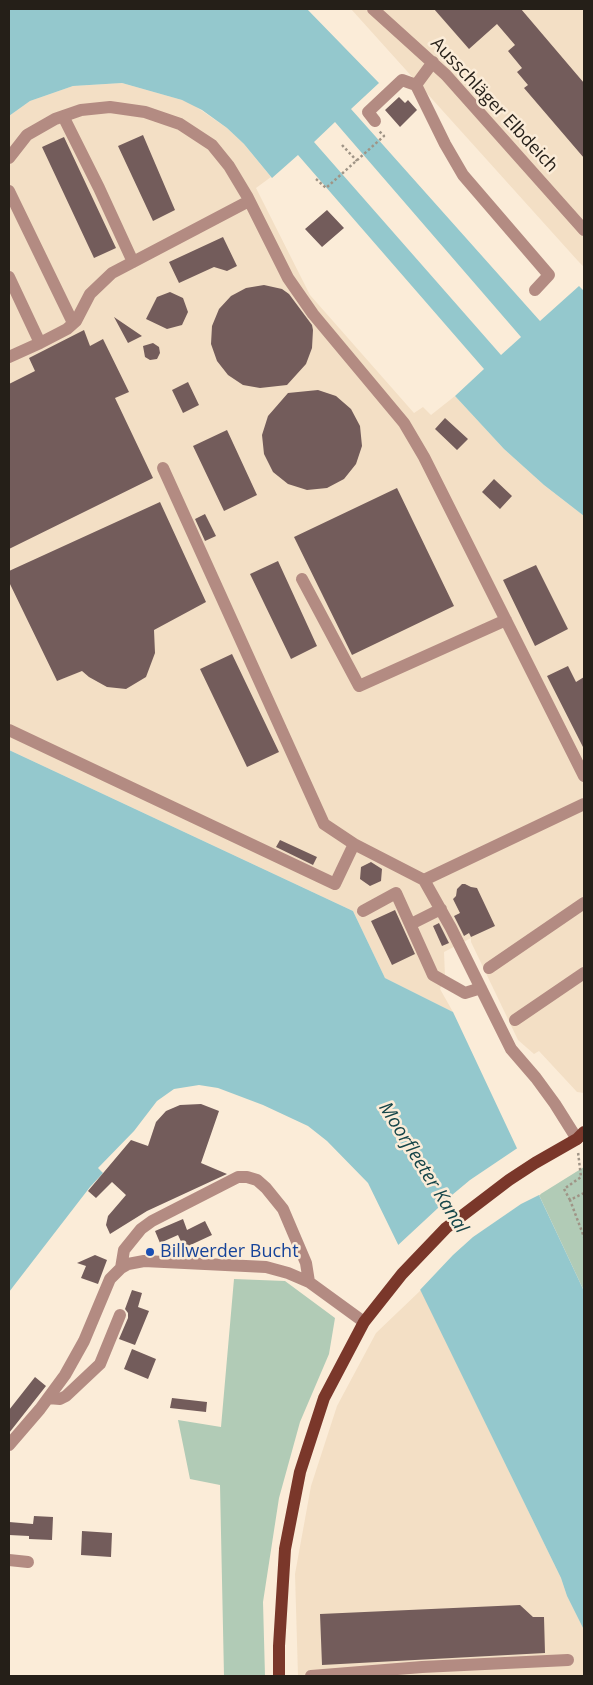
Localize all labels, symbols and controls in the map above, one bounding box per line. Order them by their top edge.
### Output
street label: Ausschläger Elbdeich [426,33,562,177]
water label: Moorfleeter Kanal [373,1098,473,1238]
place label: Billwerder Bucht [160,1241,299,1263]
marker: Billwerder Bucht [144,1246,156,1258]

